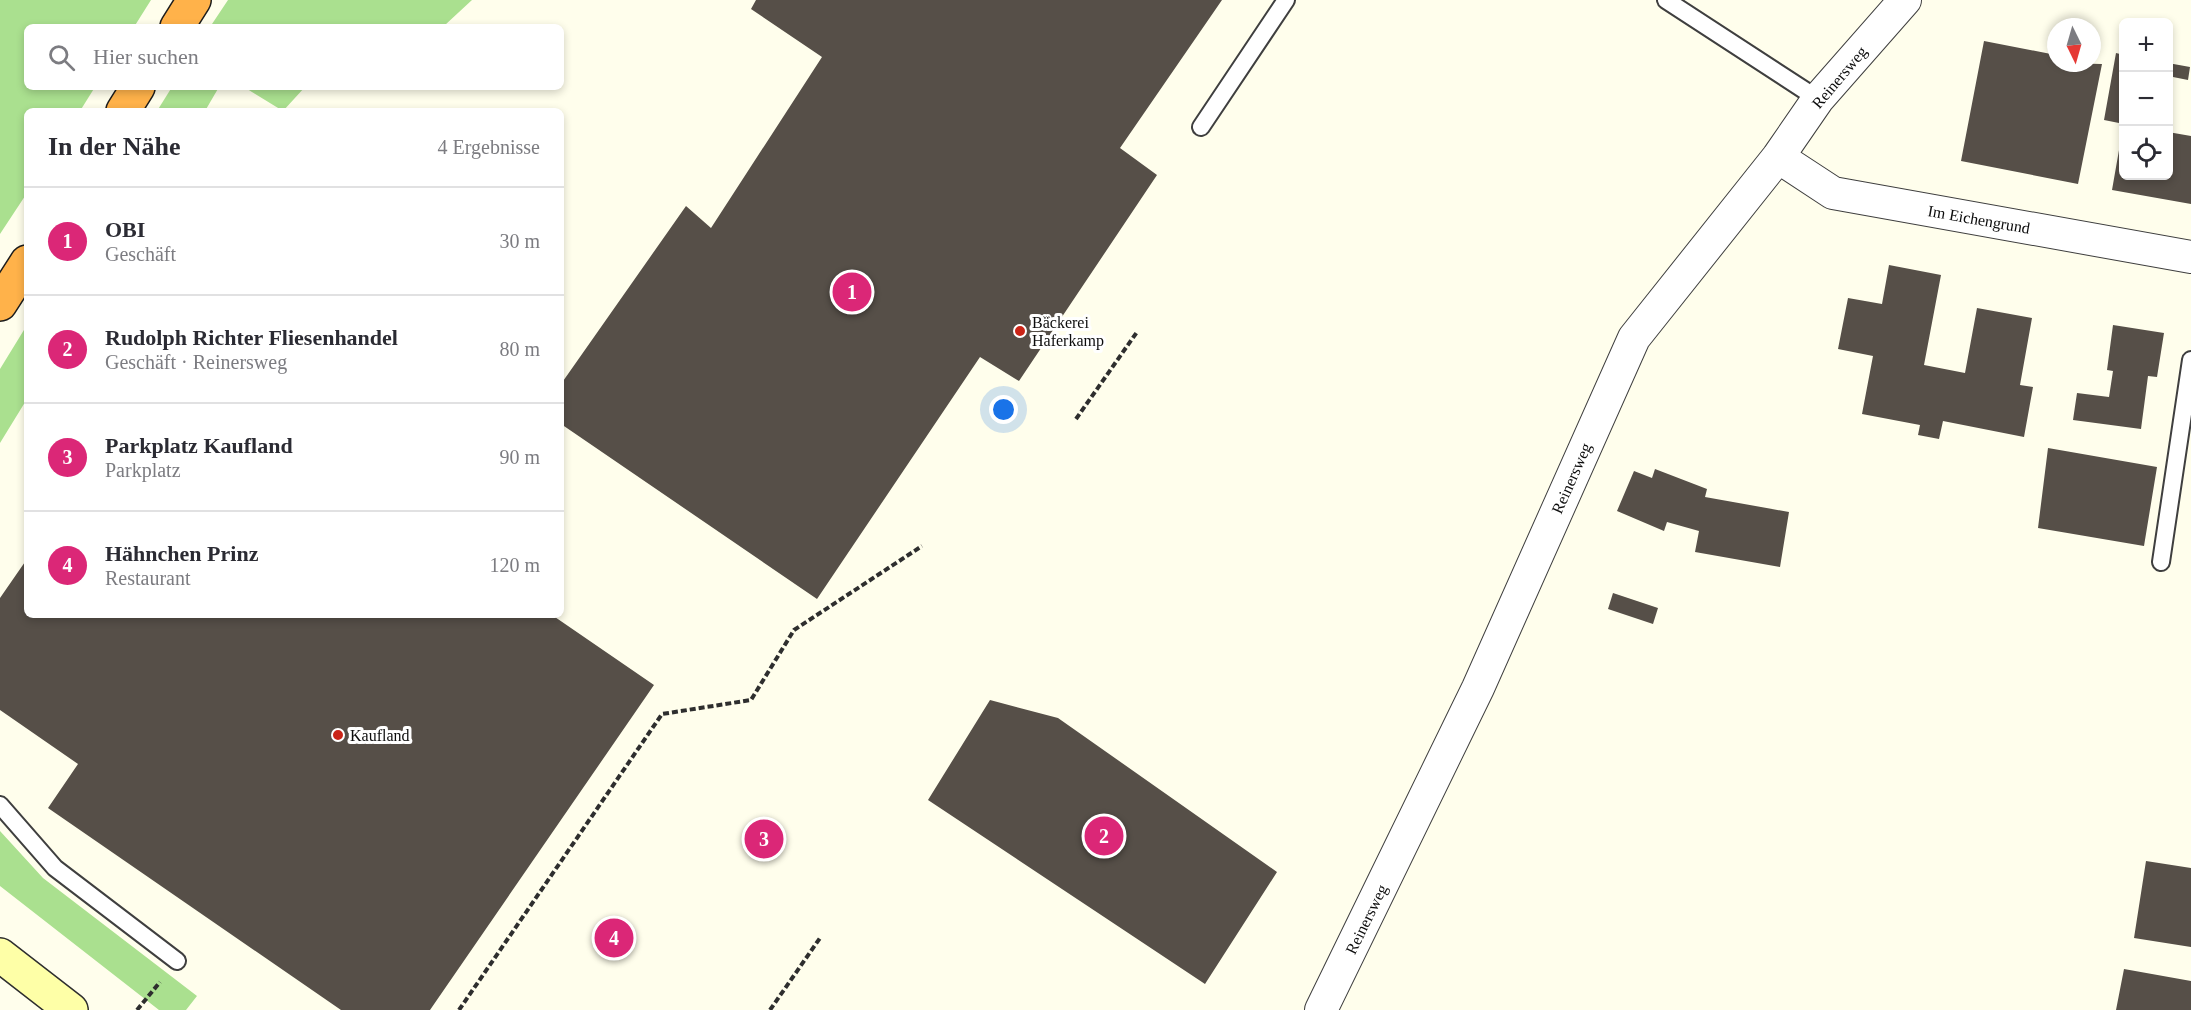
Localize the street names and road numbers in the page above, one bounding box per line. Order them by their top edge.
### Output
street label: Reinersweg [1809,43,1871,112]
street label: Im Eichengrund [1926,202,2031,238]
street label: Reinersweg [1548,440,1595,517]
street label: Reinersweg [1342,882,1392,957]

